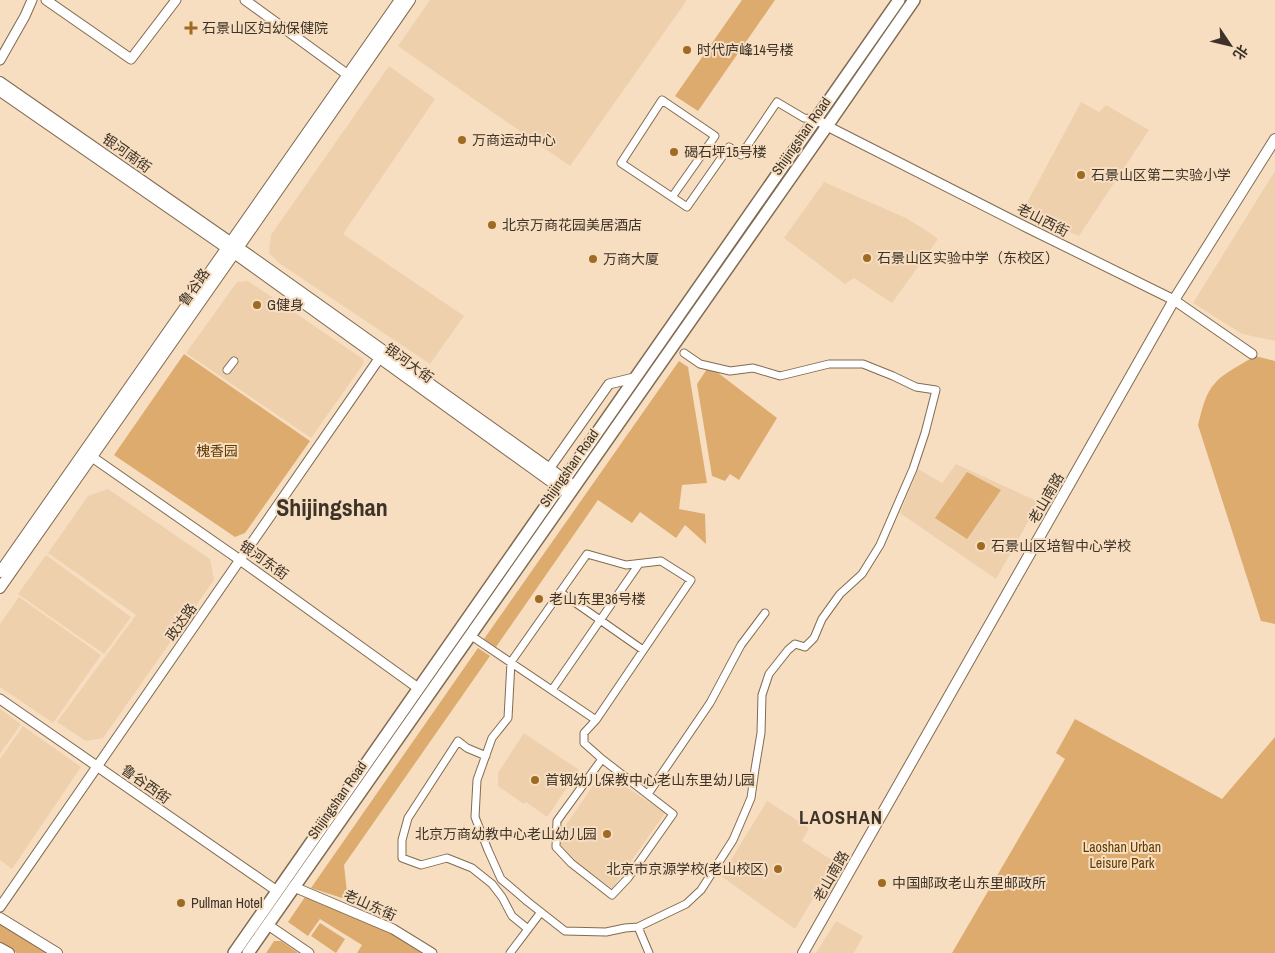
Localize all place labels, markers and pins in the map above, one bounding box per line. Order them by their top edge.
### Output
place label: 石景山区妇幼保健院 [202,19,328,37]
marker: 石景山区妇幼保健院 [184,21,198,35]
place label: 时代庐峰14号楼 [697,41,794,59]
marker: 时代庐峰14号楼 [681,44,693,56]
place label: 万商运动中心 [472,131,556,149]
marker: 万商运动中心 [456,134,468,146]
place label: 碣石坪15号楼 [684,143,767,161]
marker: 碣石坪15号楼 [668,146,680,158]
place label: 石景山区第二实验小学 [1091,166,1231,184]
marker: 石景山区第二实验小学 [1075,169,1087,181]
place label: 北京万商花园美居酒店 [502,216,642,234]
marker: 北京万商花园美居酒店 [486,219,498,231]
place label: 石景山区实验中学（东校区） [877,249,1059,267]
place label: 万商大厦 [603,250,659,268]
marker: 石景山区实验中学（东校区） [861,252,873,264]
marker: 万商大厦 [587,253,599,265]
place label: G健身 [267,296,304,314]
marker: G健身 [251,299,263,311]
place label: 石景山区培智中心学校 [991,537,1131,555]
marker: 石景山区培智中心学校 [975,540,987,552]
place label: 老山东里36号楼 [549,590,646,608]
marker: 老山东里36号楼 [533,593,545,605]
place label: 首钢幼儿保教中心老山东里幼儿园 [545,771,755,789]
marker: 首钢幼儿保教中心老山东里幼儿园 [529,774,541,786]
place label: 北京万商幼教中心老山幼儿园 [415,825,597,843]
marker: 北京万商幼教中心老山幼儿园 [601,828,613,840]
place label: 北京市京源学校(老山校区) [606,860,768,878]
marker: 北京市京源学校(老山校区) [772,863,784,875]
place label: 中国邮政老山东里邮政所 [892,874,1046,892]
marker: 中国邮政老山东里邮政所 [876,877,888,889]
place label: Pullman Hotel [191,894,262,912]
marker: Pullman Hotel [175,897,187,909]

